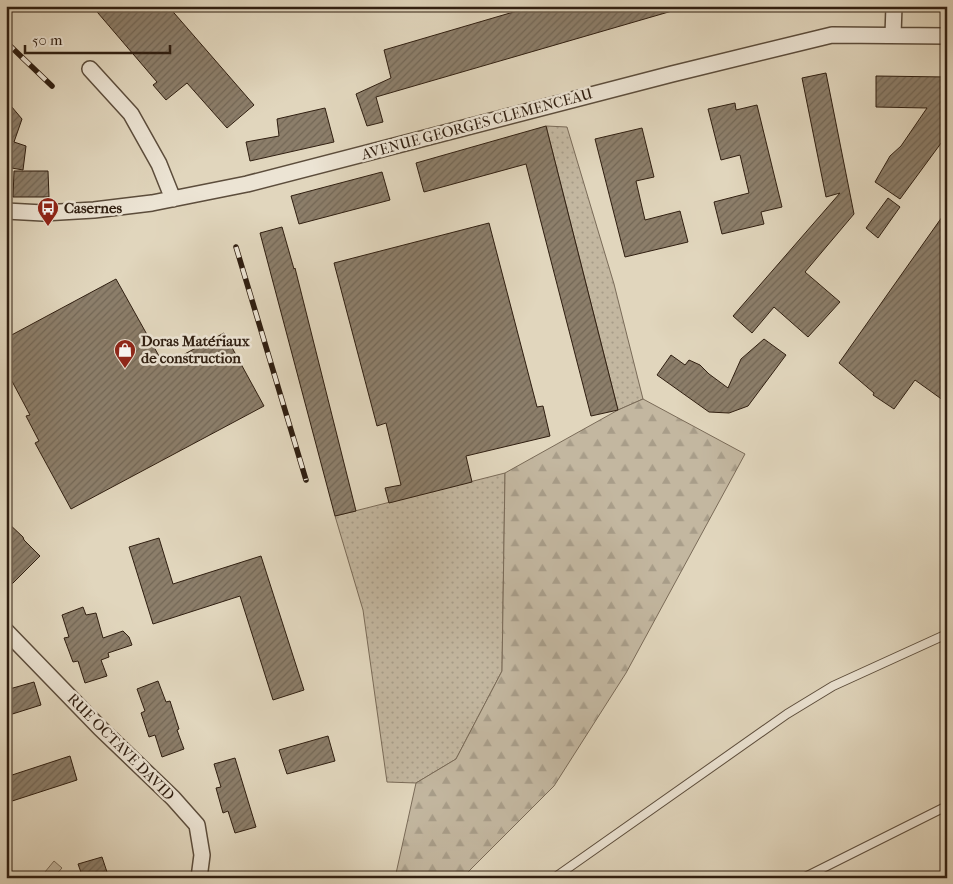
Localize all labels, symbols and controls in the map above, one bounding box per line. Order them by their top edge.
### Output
scale bar [25,22,170,54]
text: 50 m [32,31,63,49]
street label: AVENUE GEORGES CLEMENCEAU [359,84,595,164]
bus stop icon: Casernes [36,196,60,227]
place label: Casernes [64,199,122,217]
place label: Doras Matériaux de construction [141,332,250,367]
shop icon: Doras Matériaux de construction [113,338,137,369]
street label: RUE OCTAVE DAVID [64,690,178,804]

